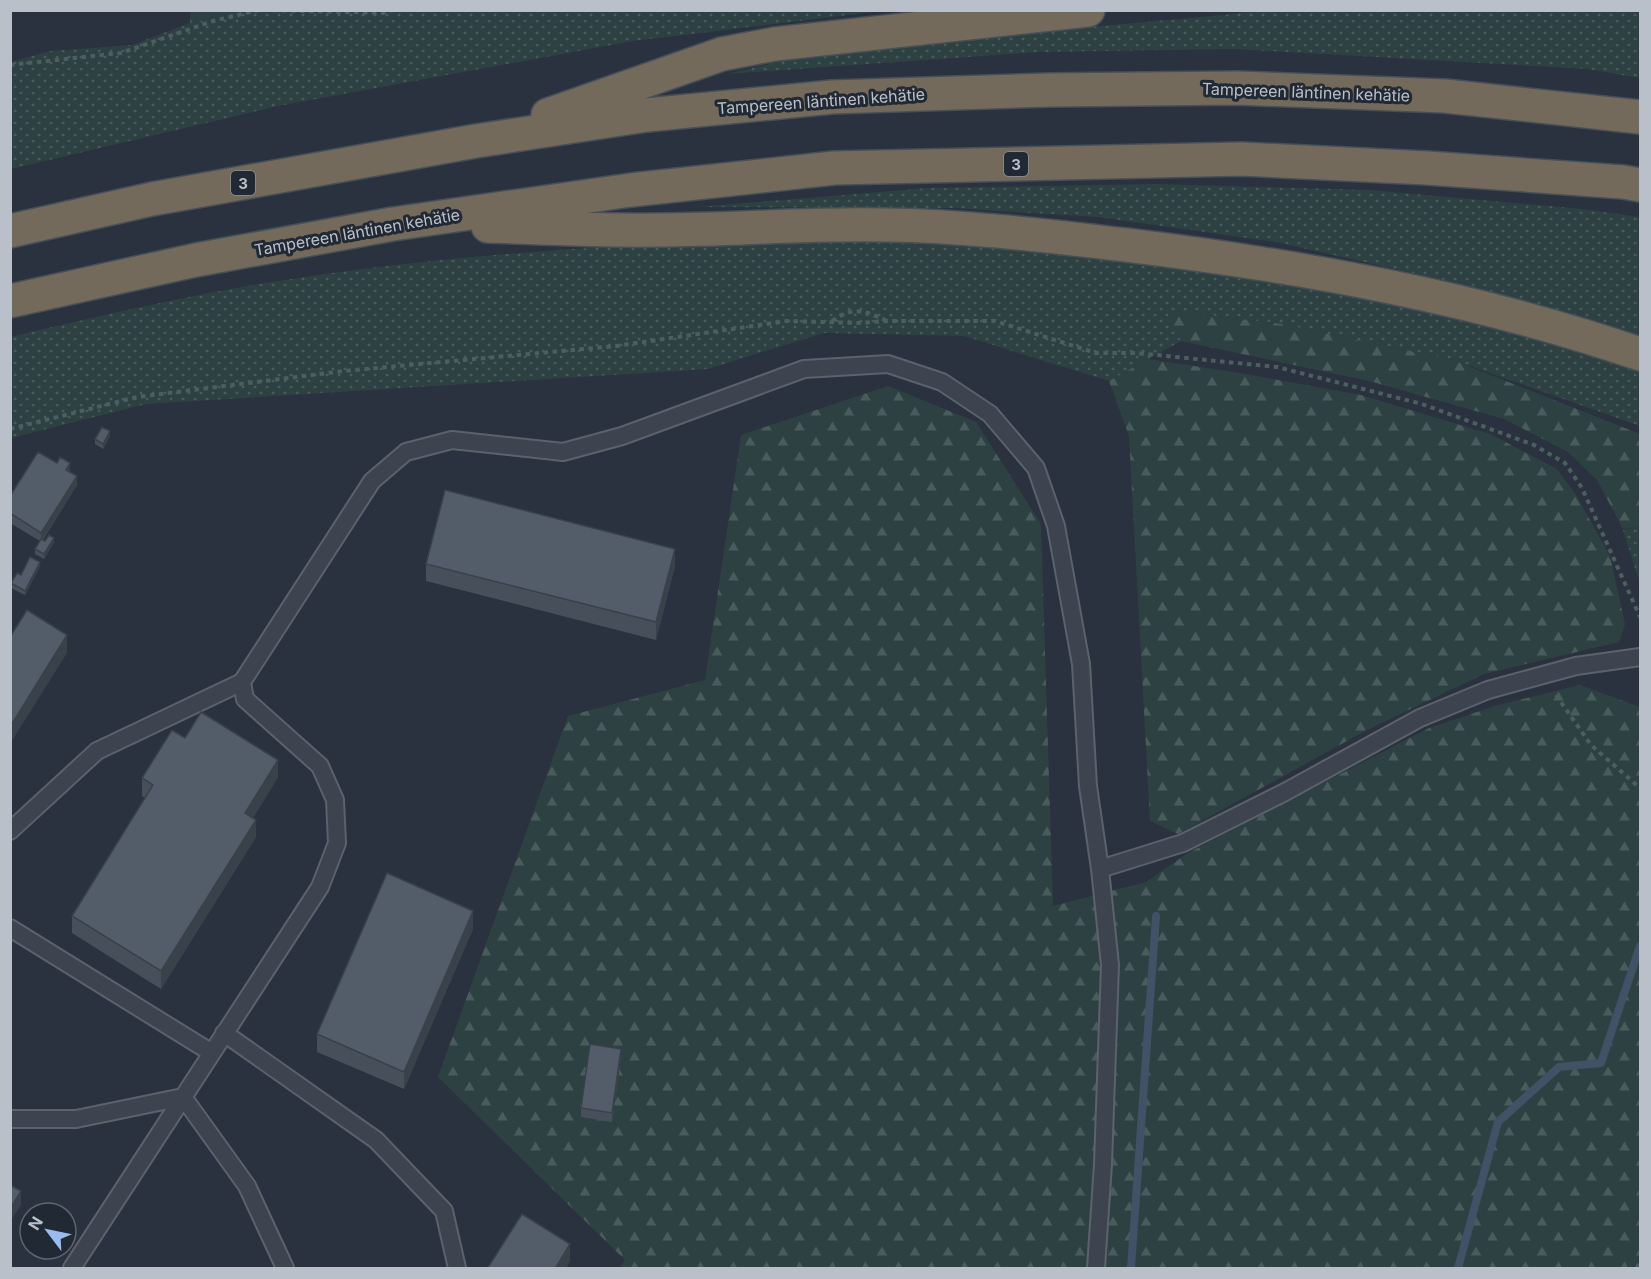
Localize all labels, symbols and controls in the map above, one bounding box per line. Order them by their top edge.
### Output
street label: Tampereen läntinen kehätie [1201,78,1411,106]
street label: Tampereen läntinen kehätie [716,84,926,118]
road number: 3 [1004,152,1028,176]
road number: 3 [231,171,255,195]
street label: Tampereen läntinen kehätie [253,204,461,260]
north arrow [18,1201,78,1261]
text: N [24,1213,47,1234]

